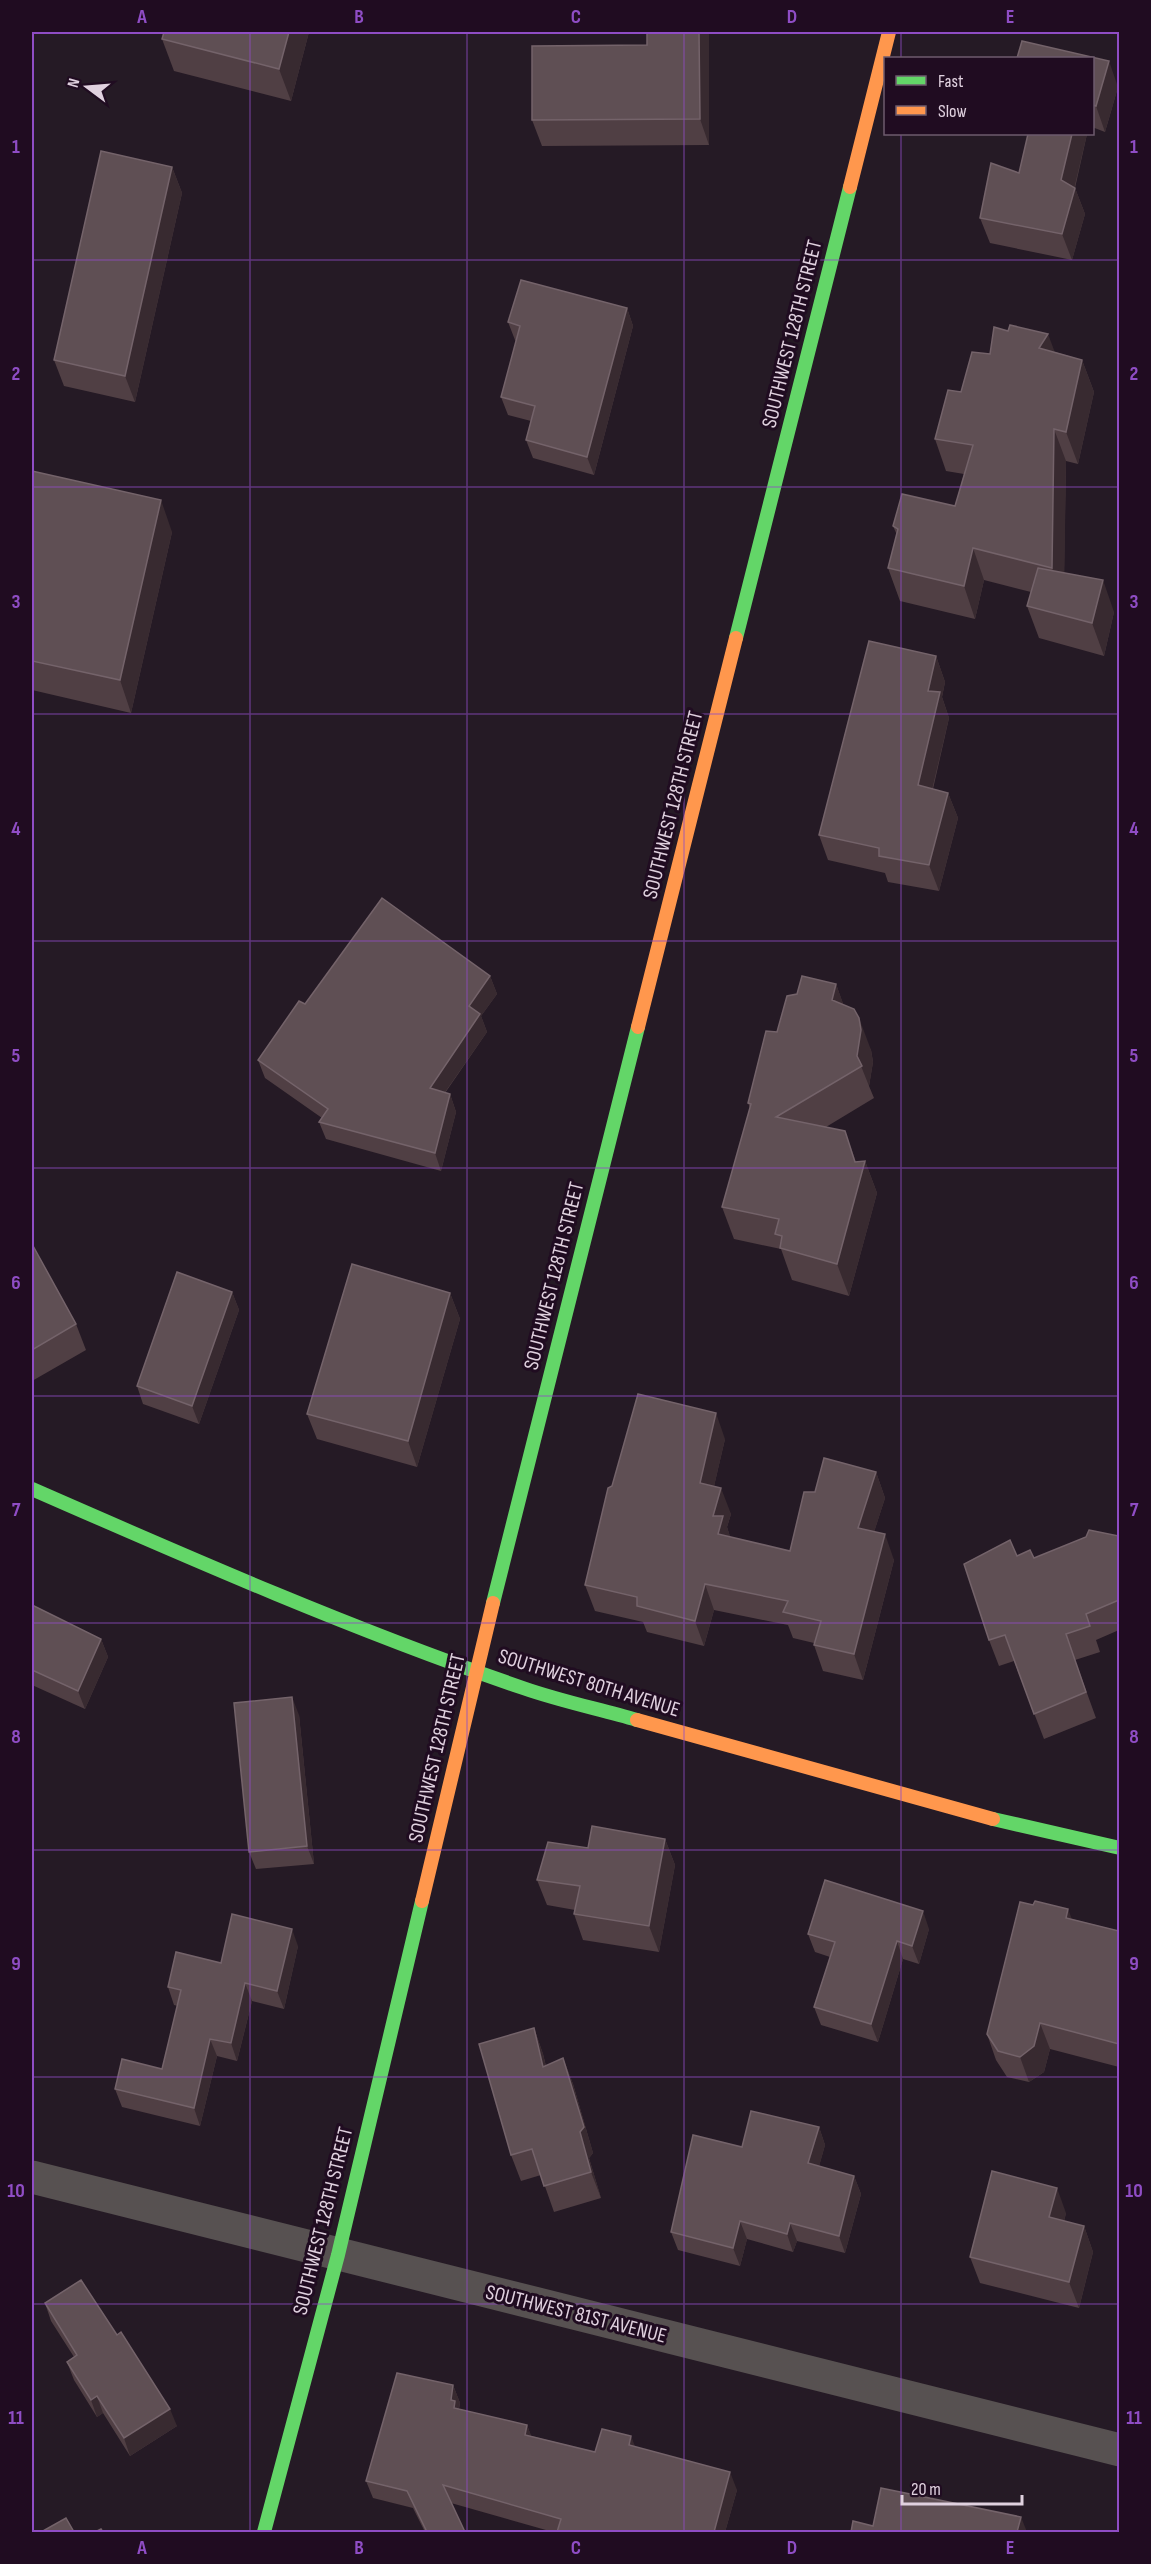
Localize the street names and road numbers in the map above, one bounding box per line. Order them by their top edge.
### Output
street label: SOUTHWEST 128TH STREET [757,237,828,431]
street label: SOUTHWEST 128TH STREET [638,708,709,902]
street label: SOUTHWEST 128TH STREET [519,1179,590,1373]
street label: SOUTHWEST 80TH AVENUE [495,1643,683,1723]
street label: SOUTHWEST 128TH STREET [403,1651,471,1845]
street label: SOUTHWEST 128TH STREET [288,2124,359,2318]
street label: SOUTHWEST 81ST AVENUE [483,2279,669,2349]

